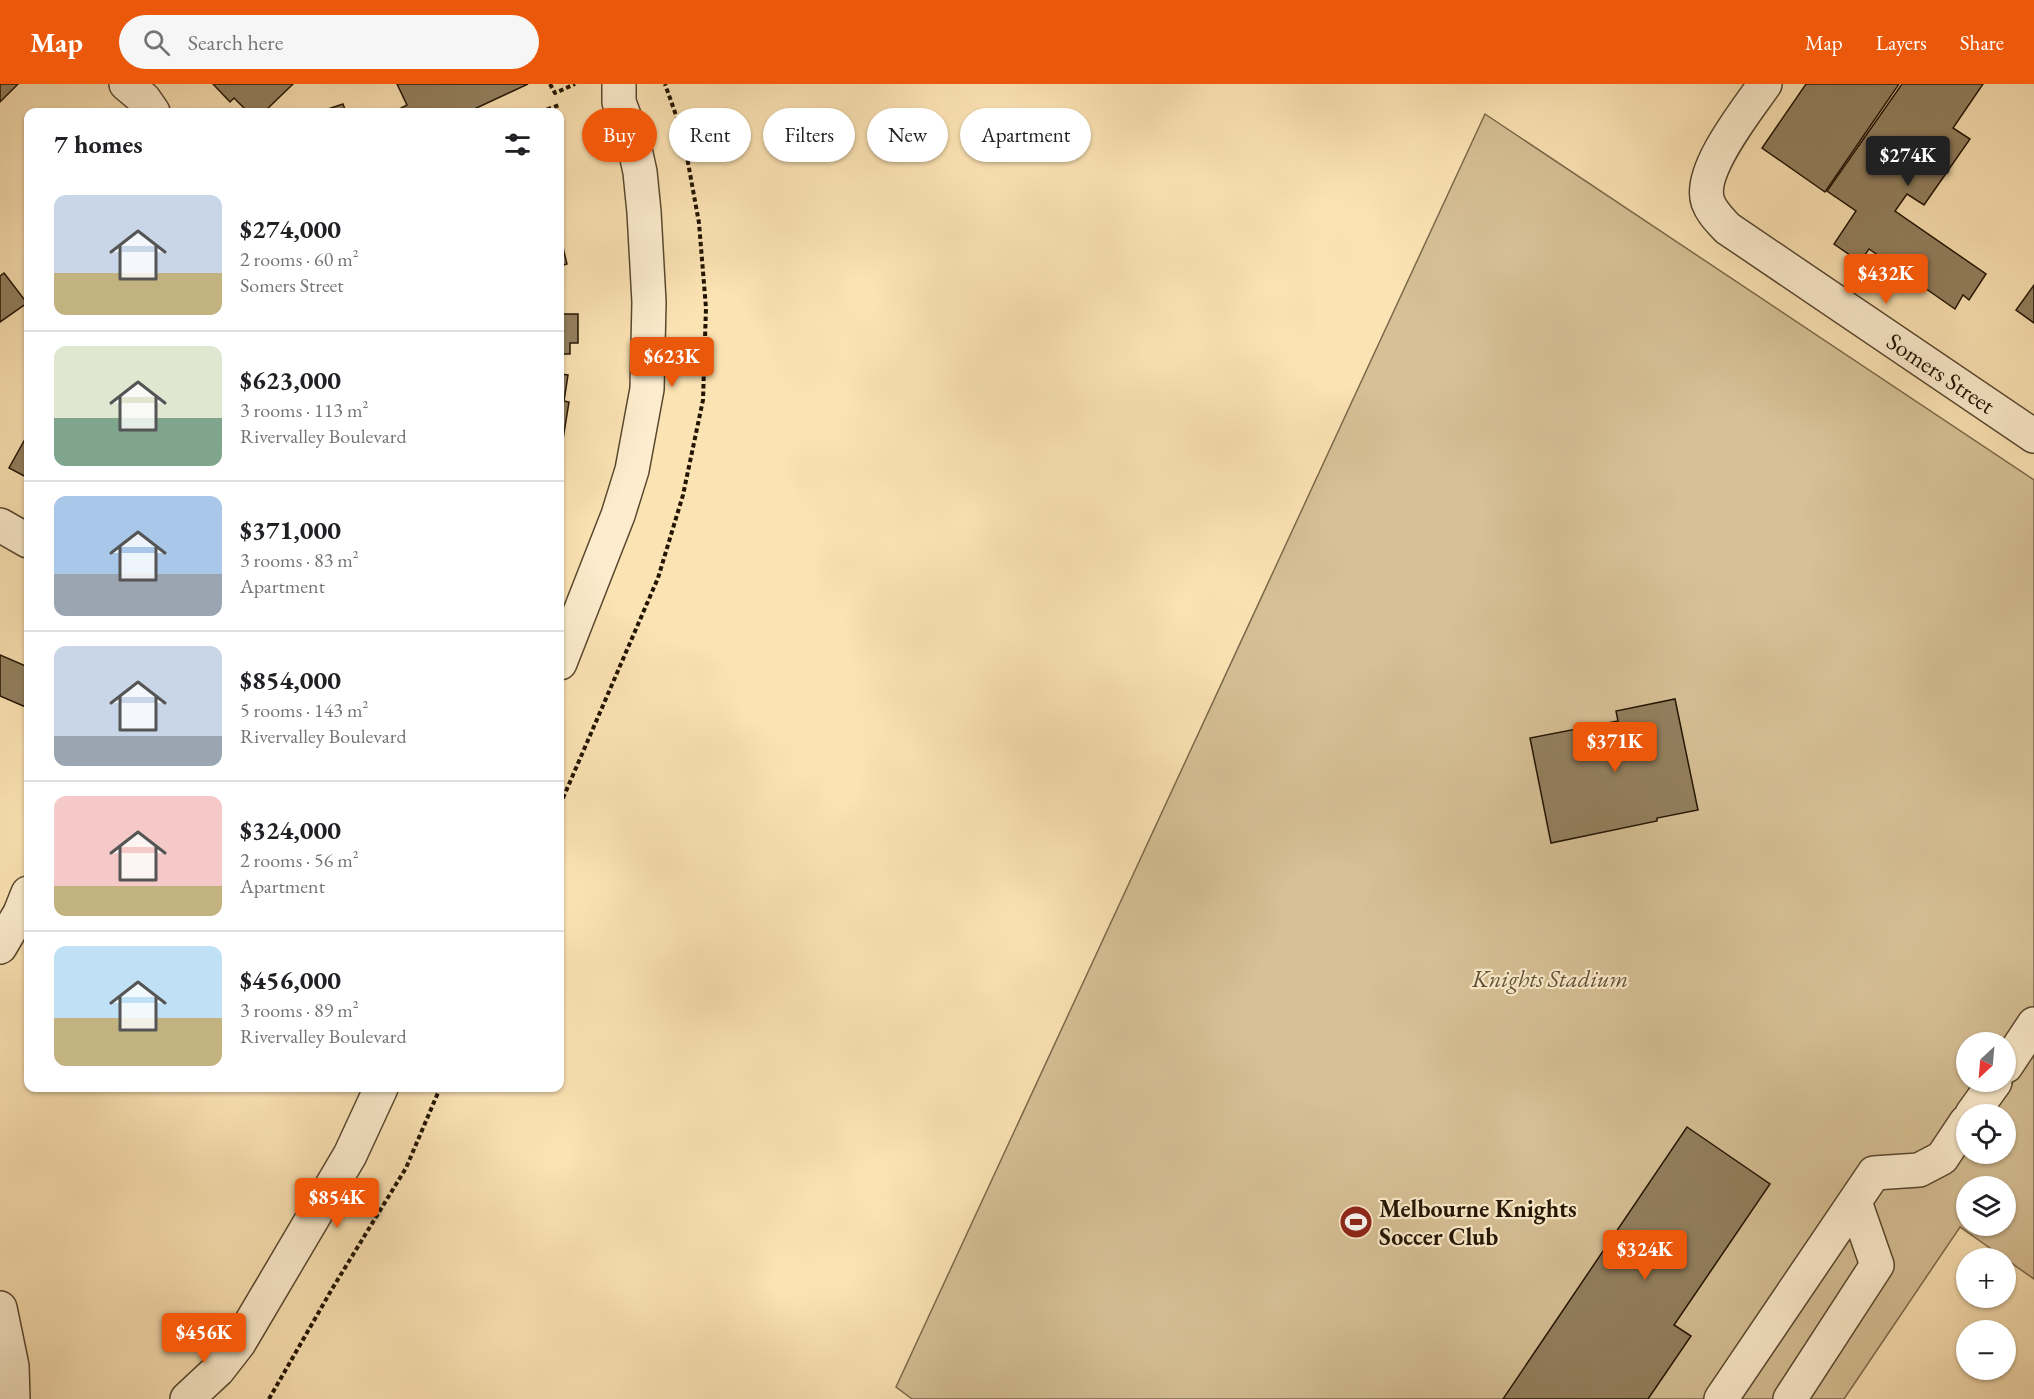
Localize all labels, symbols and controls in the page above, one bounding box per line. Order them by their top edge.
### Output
search box [119,15,539,69]
text: Map [30,24,83,60]
icon: search [140,26,173,59]
text: Search here [188,28,283,57]
text: Map [1805,29,1843,56]
text: Layers [1876,29,1927,56]
text: Share [1960,29,2004,56]
chip: Buy [582,108,657,162]
chip: Rent [669,108,751,162]
chip: Filters [763,108,855,162]
chip: New [867,108,948,162]
chip: Apartment [960,108,1091,162]
text: 7 homes [54,127,143,161]
icon: filters [501,128,534,161]
pin: $274K [1866,136,1950,187]
text: $274K [1880,142,1936,168]
text: $274,000 [240,212,341,246]
icon: home [102,219,174,291]
text: 2 rooms · 60 m² [240,246,359,272]
pin: $432K [1844,254,1928,305]
text: $432K [1858,260,1914,286]
text: Somers Street [240,272,344,298]
street label: Somers Street [1881,325,2002,421]
pin: $623K [630,337,714,388]
text: $623K [644,343,700,369]
text: $623,000 [240,363,341,397]
icon: home [102,370,174,442]
text: 3 rooms · 113 m² [240,397,368,423]
text: Rivervalley Boulevard [240,423,407,449]
text: $371,000 [240,513,341,547]
icon: home [102,520,174,592]
text: 3 rooms · 83 m² [240,547,359,573]
text: Apartment [240,573,325,599]
text: $854,000 [240,663,341,697]
icon: home [102,670,174,742]
text: 5 rooms · 143 m² [240,697,368,723]
pin: $371K [1573,722,1657,773]
text: Rivervalley Boulevard [240,723,407,749]
text: $371K [1587,728,1643,754]
text: $324,000 [240,813,341,847]
icon: home [102,820,174,892]
text: 2 rooms · 56 m² [240,847,359,873]
text: Apartment [240,873,325,899]
text: $456,000 [240,963,341,997]
park label: Knights Stadium [1471,963,1628,994]
icon: home [102,970,174,1042]
text: 3 rooms · 89 m² [240,997,359,1023]
text: Rivervalley Boulevard [240,1023,407,1049]
north arrow [1956,1032,2016,1092]
map controls [1956,1032,2016,1380]
button: locate [1956,1104,2016,1164]
button: layers [1956,1176,2016,1236]
pin: $854K [295,1178,379,1229]
text: $854K [309,1184,365,1210]
place label: Melbourne Knights Soccer Club [1379,1193,1577,1252]
sports icon: Melbourne Knights Soccer Club [1338,1204,1374,1240]
pin: $324K [1603,1230,1687,1281]
text: $324K [1617,1236,1673,1262]
button: + [1956,1248,2016,1308]
pin: $456K [162,1313,246,1364]
text: $456K [176,1319,232,1345]
button: − [1956,1320,2016,1380]

